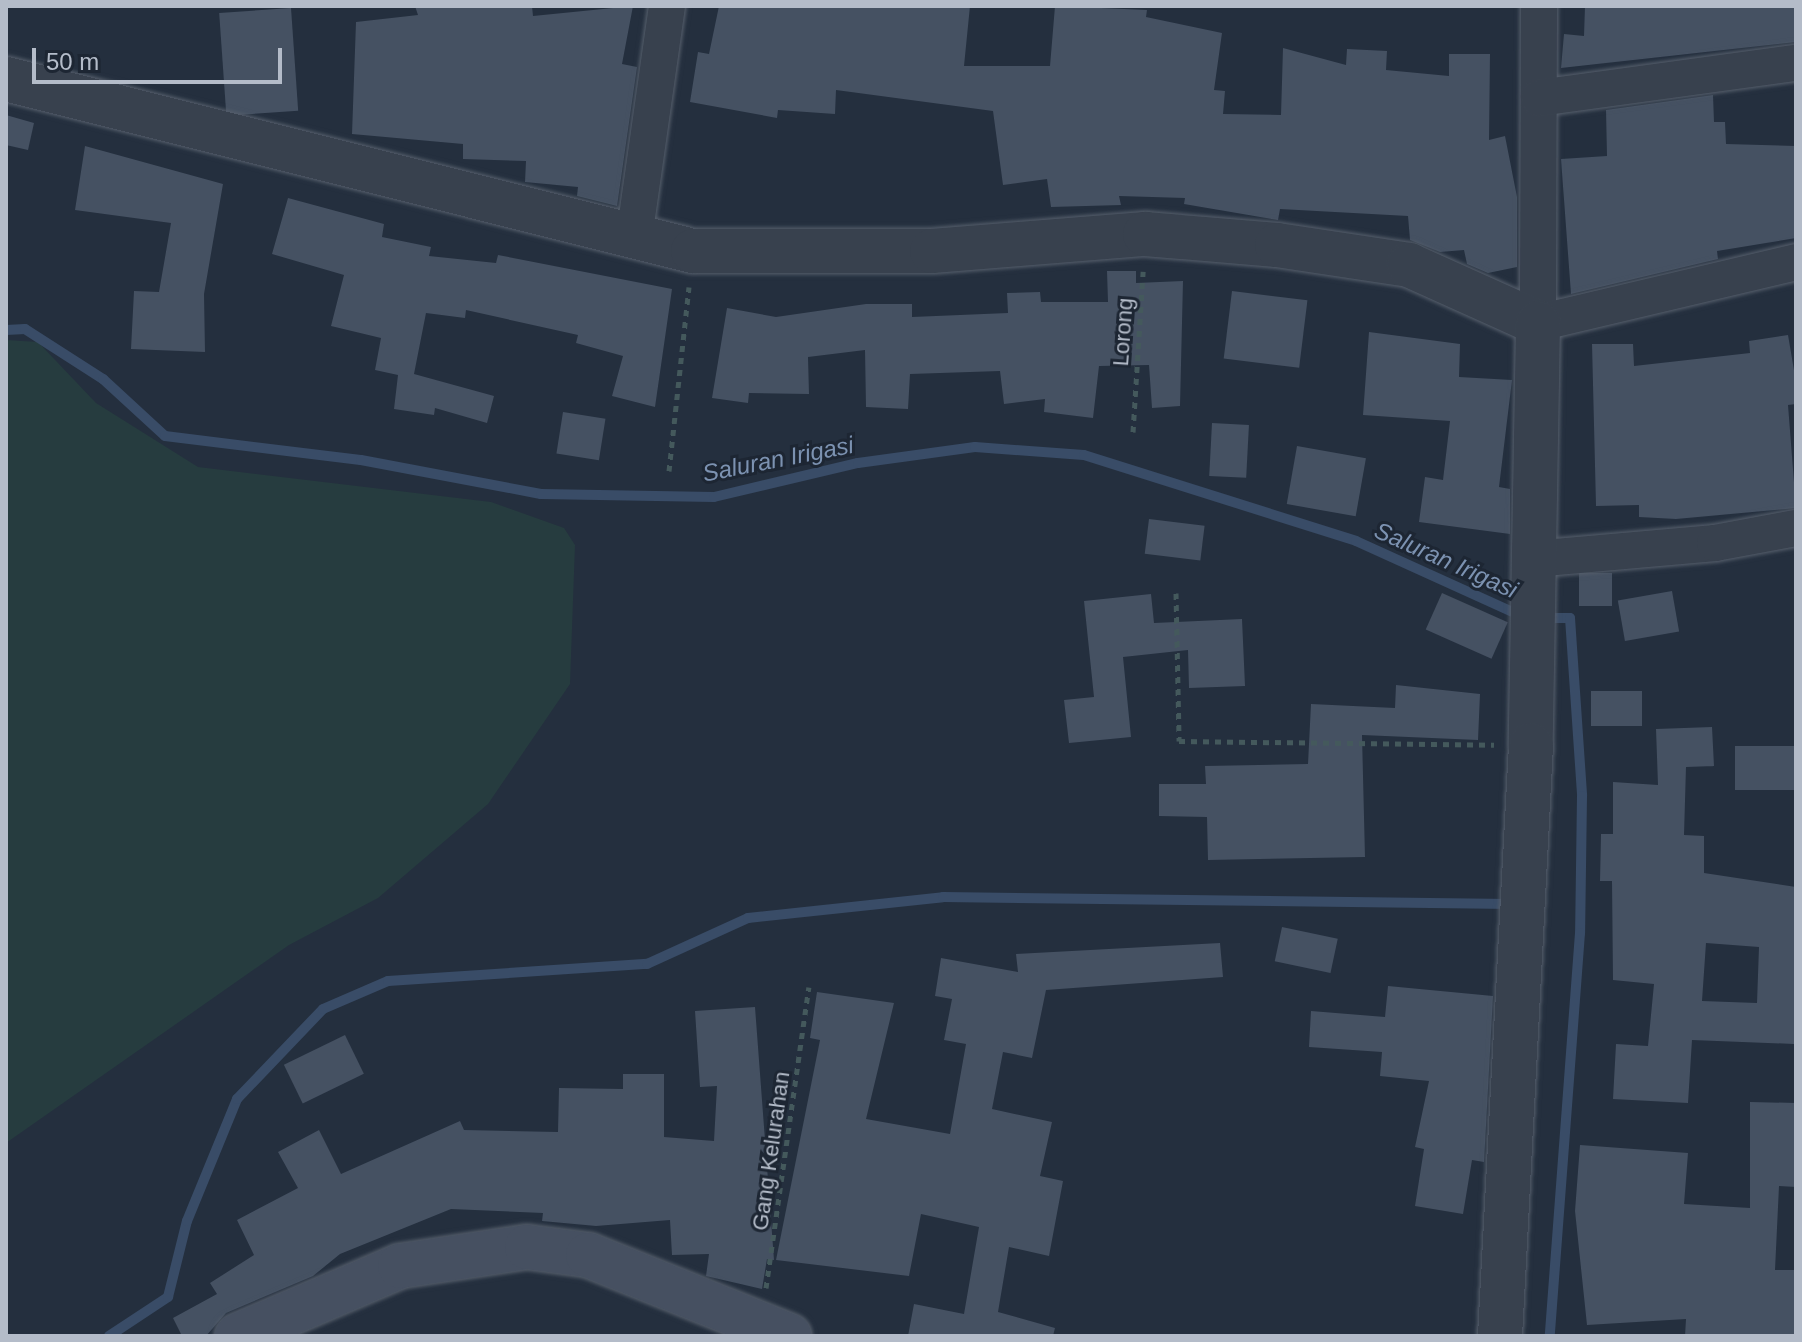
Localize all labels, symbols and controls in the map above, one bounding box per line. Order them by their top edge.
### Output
scale bar [36,32,286,82]
text: 50 m [46,48,99,75]
street label: Lorong [1107,297,1139,367]
water label: Saluran Irigasi [700,430,856,488]
water label: Saluran Irigasi [1370,516,1522,604]
street label: Gang Kelurahan [747,1070,795,1232]

